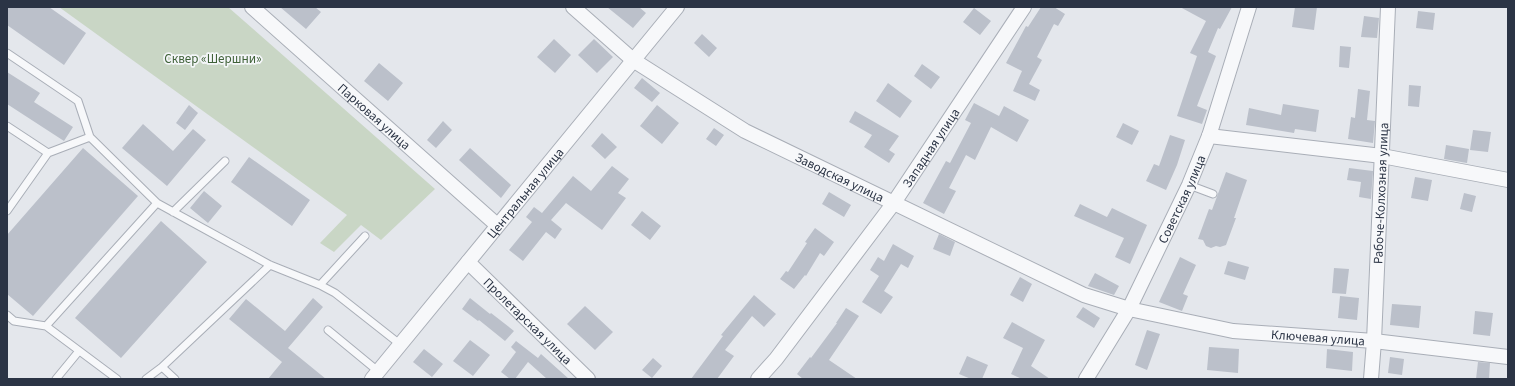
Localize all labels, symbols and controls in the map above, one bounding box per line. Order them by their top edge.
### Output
park label: Сквер «Шершни» [164,50,262,68]
street label: Парковая улица [333,79,414,154]
street label: Западная улица [899,105,964,191]
street label: Рабоче-Колхозная улица [1369,122,1393,265]
street label: Центральная улица [483,144,568,242]
street label: Заводская улица [792,149,887,207]
street label: Советская улица [1154,153,1210,247]
street label: Пролетарская улица [479,274,576,369]
street label: Ключевая улица [1271,326,1366,350]

